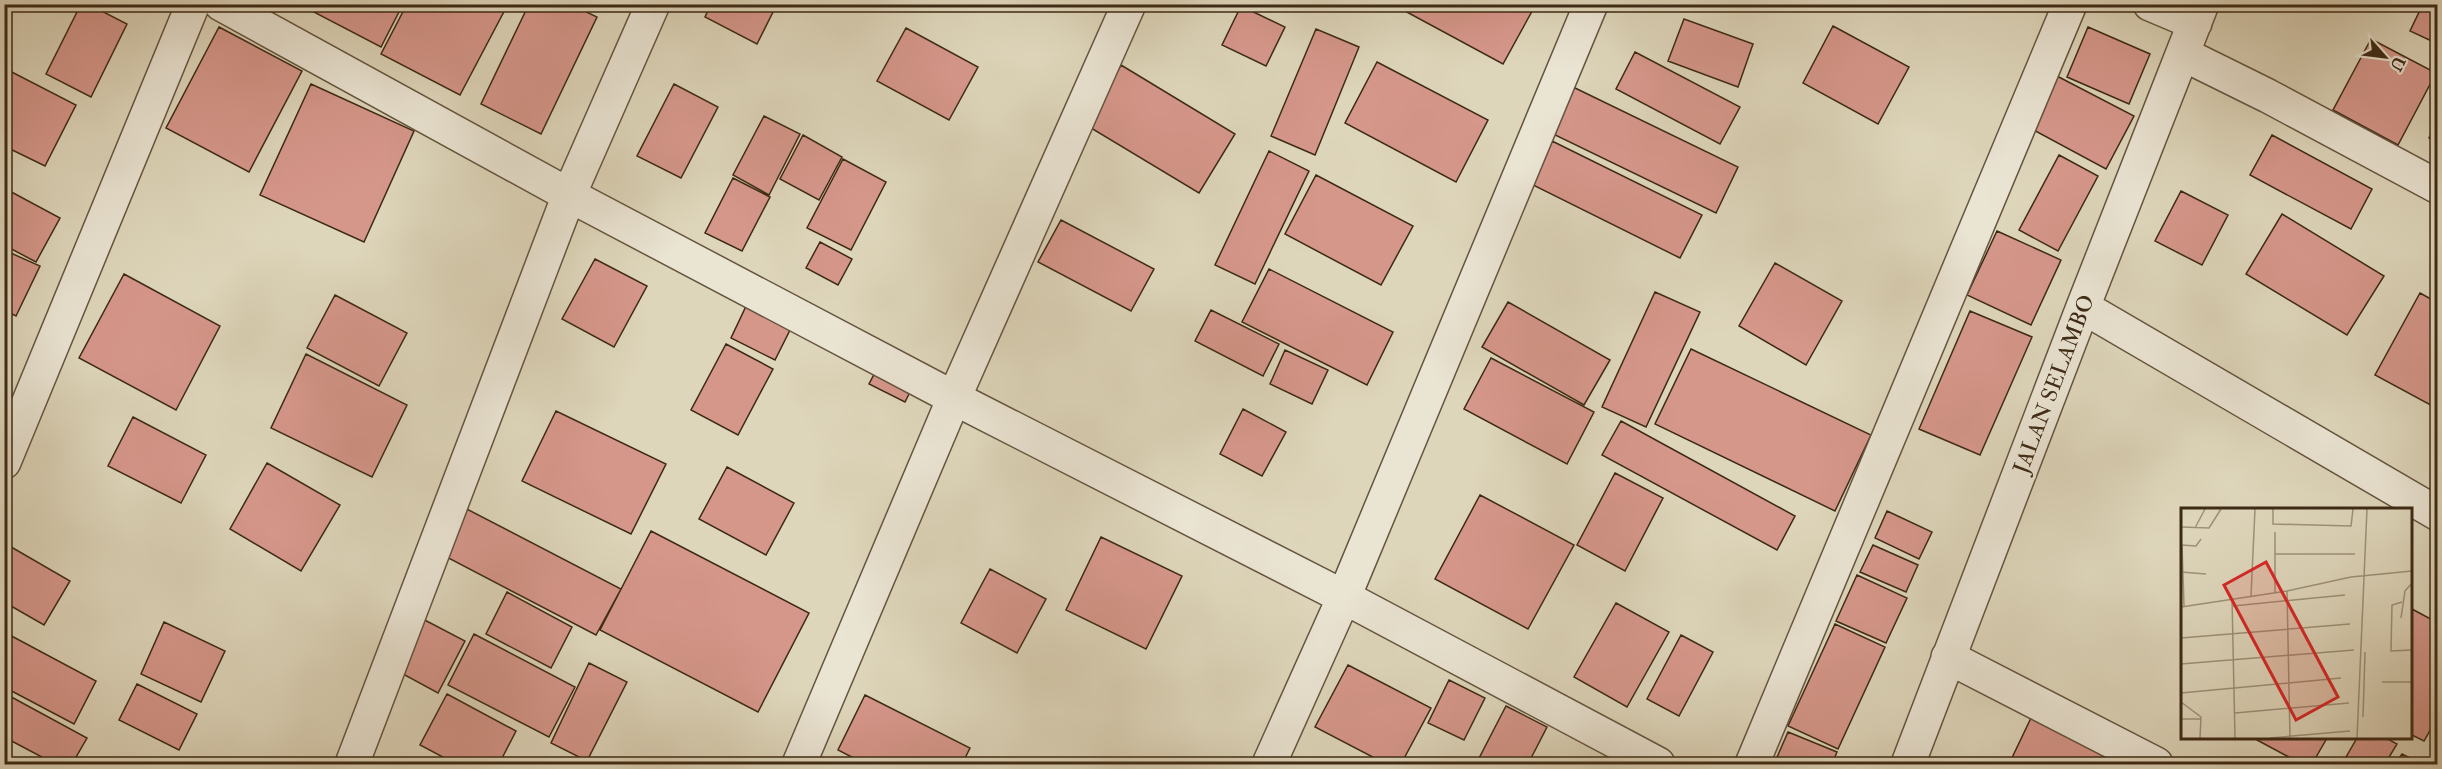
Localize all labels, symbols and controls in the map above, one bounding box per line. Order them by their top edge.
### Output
north arrow [2355,27,2415,87]
text: U [2385,53,2409,75]
street label: JALAN SELAMBO [2007,291,2101,479]
inset map [2181,508,2412,739]

